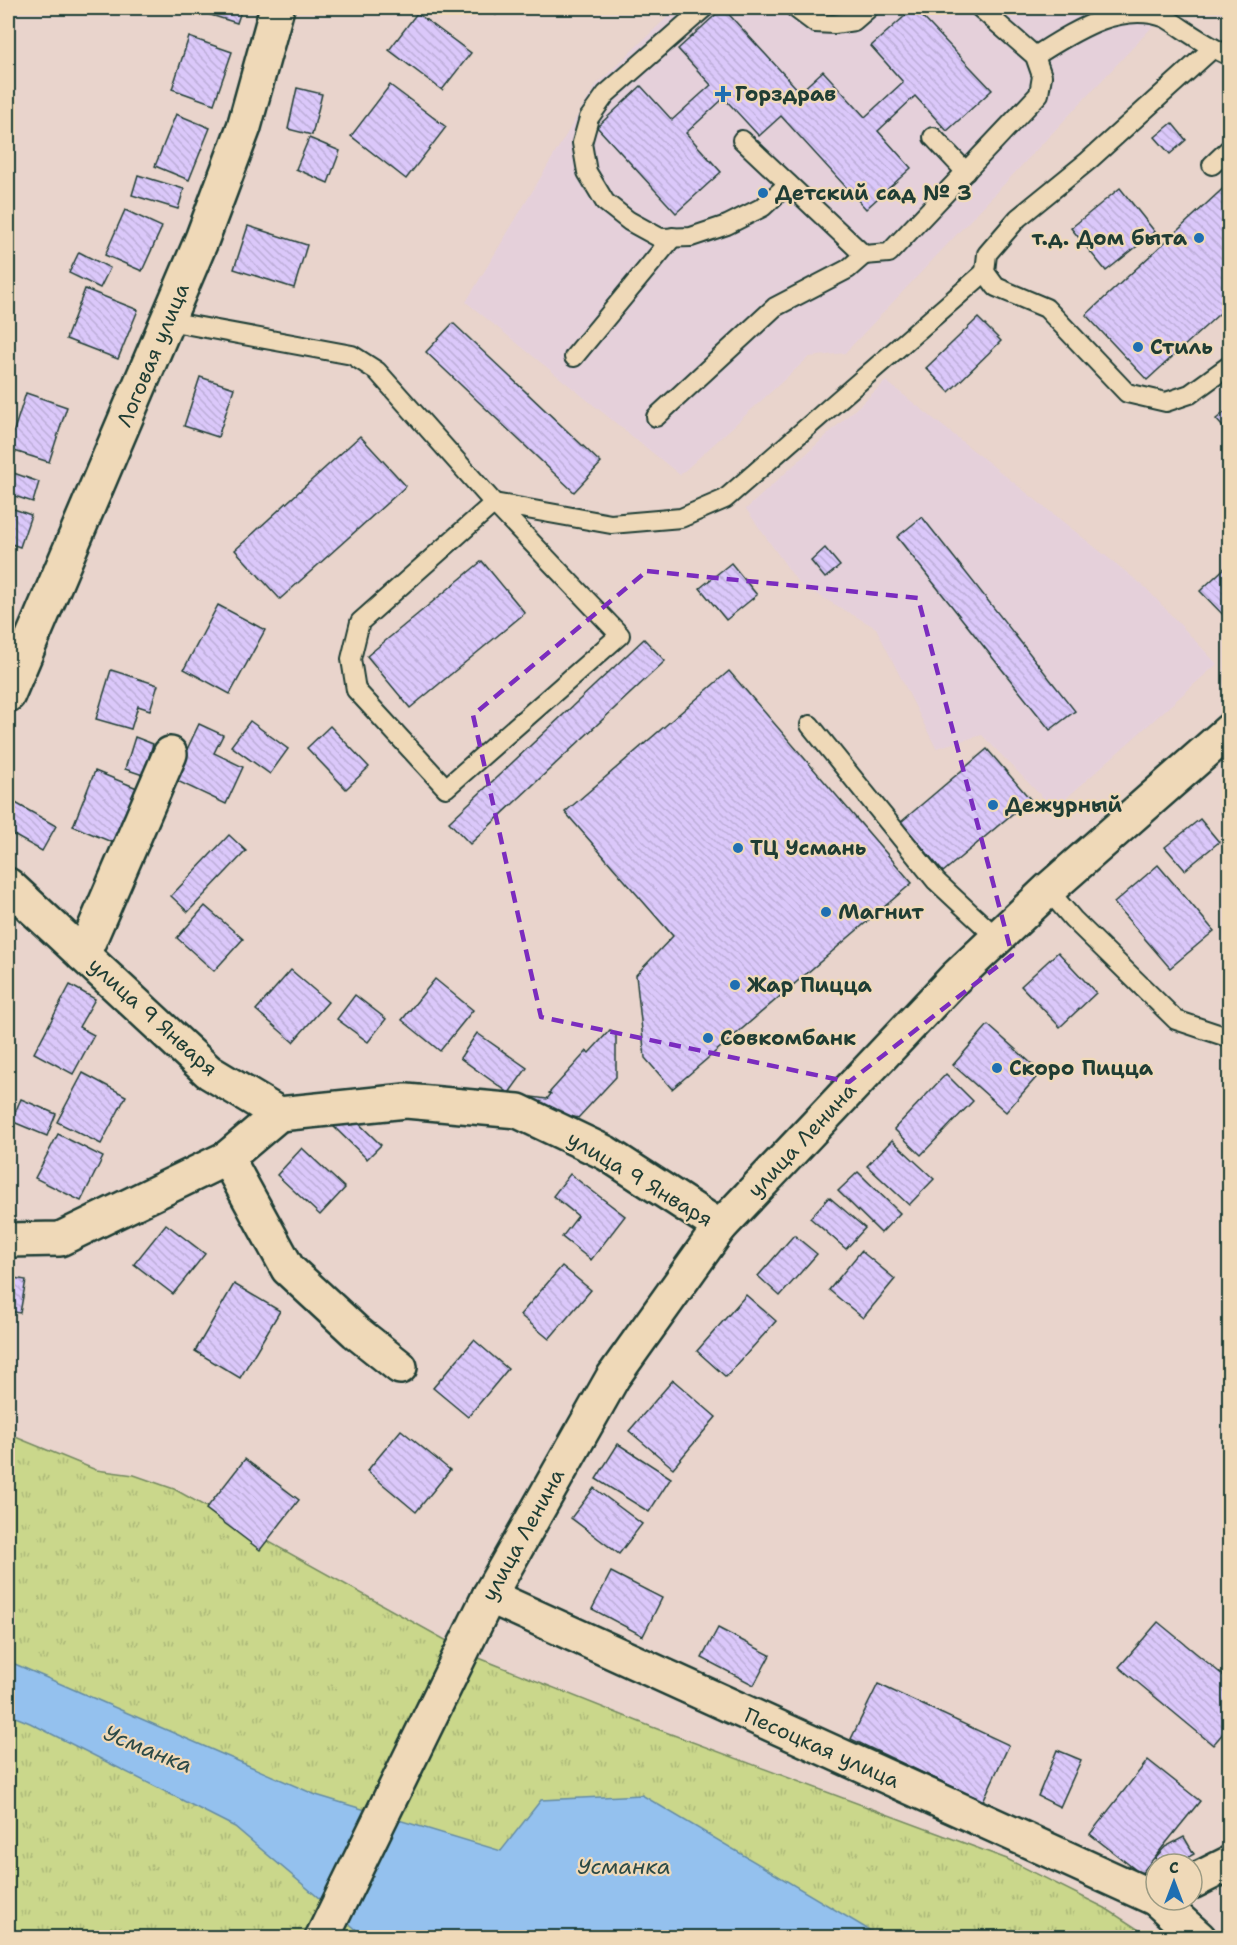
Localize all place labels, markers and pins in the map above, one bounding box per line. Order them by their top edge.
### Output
place label: Горздрав [735,80,836,108]
marker: Горздрав [716,87,730,101]
place label: Детский сад № 3 [775,179,972,207]
marker: Детский сад № 3 [756,186,770,200]
place label: т.д. Дом быта [1031,224,1188,252]
marker: т.д. Дом быта [1192,231,1206,245]
place label: Стиль [1150,333,1213,361]
marker: Стиль [1131,340,1145,354]
place label: Дежурный [1005,791,1123,819]
marker: Дежурный [986,798,1000,812]
place label: ТЦ Усмань [750,834,866,862]
marker: ТЦ Усмань [731,841,745,855]
place label: Магнит [838,898,924,926]
marker: Магнит [819,905,833,919]
place label: Жар Пицца [747,971,873,999]
marker: Жар Пицца [728,978,742,992]
place label: Совкомбанк [720,1024,856,1052]
marker: Совкомбанк [701,1031,715,1045]
place label: Скоро Пицца [1009,1054,1154,1082]
marker: Скоро Пицца [990,1061,1004,1075]

